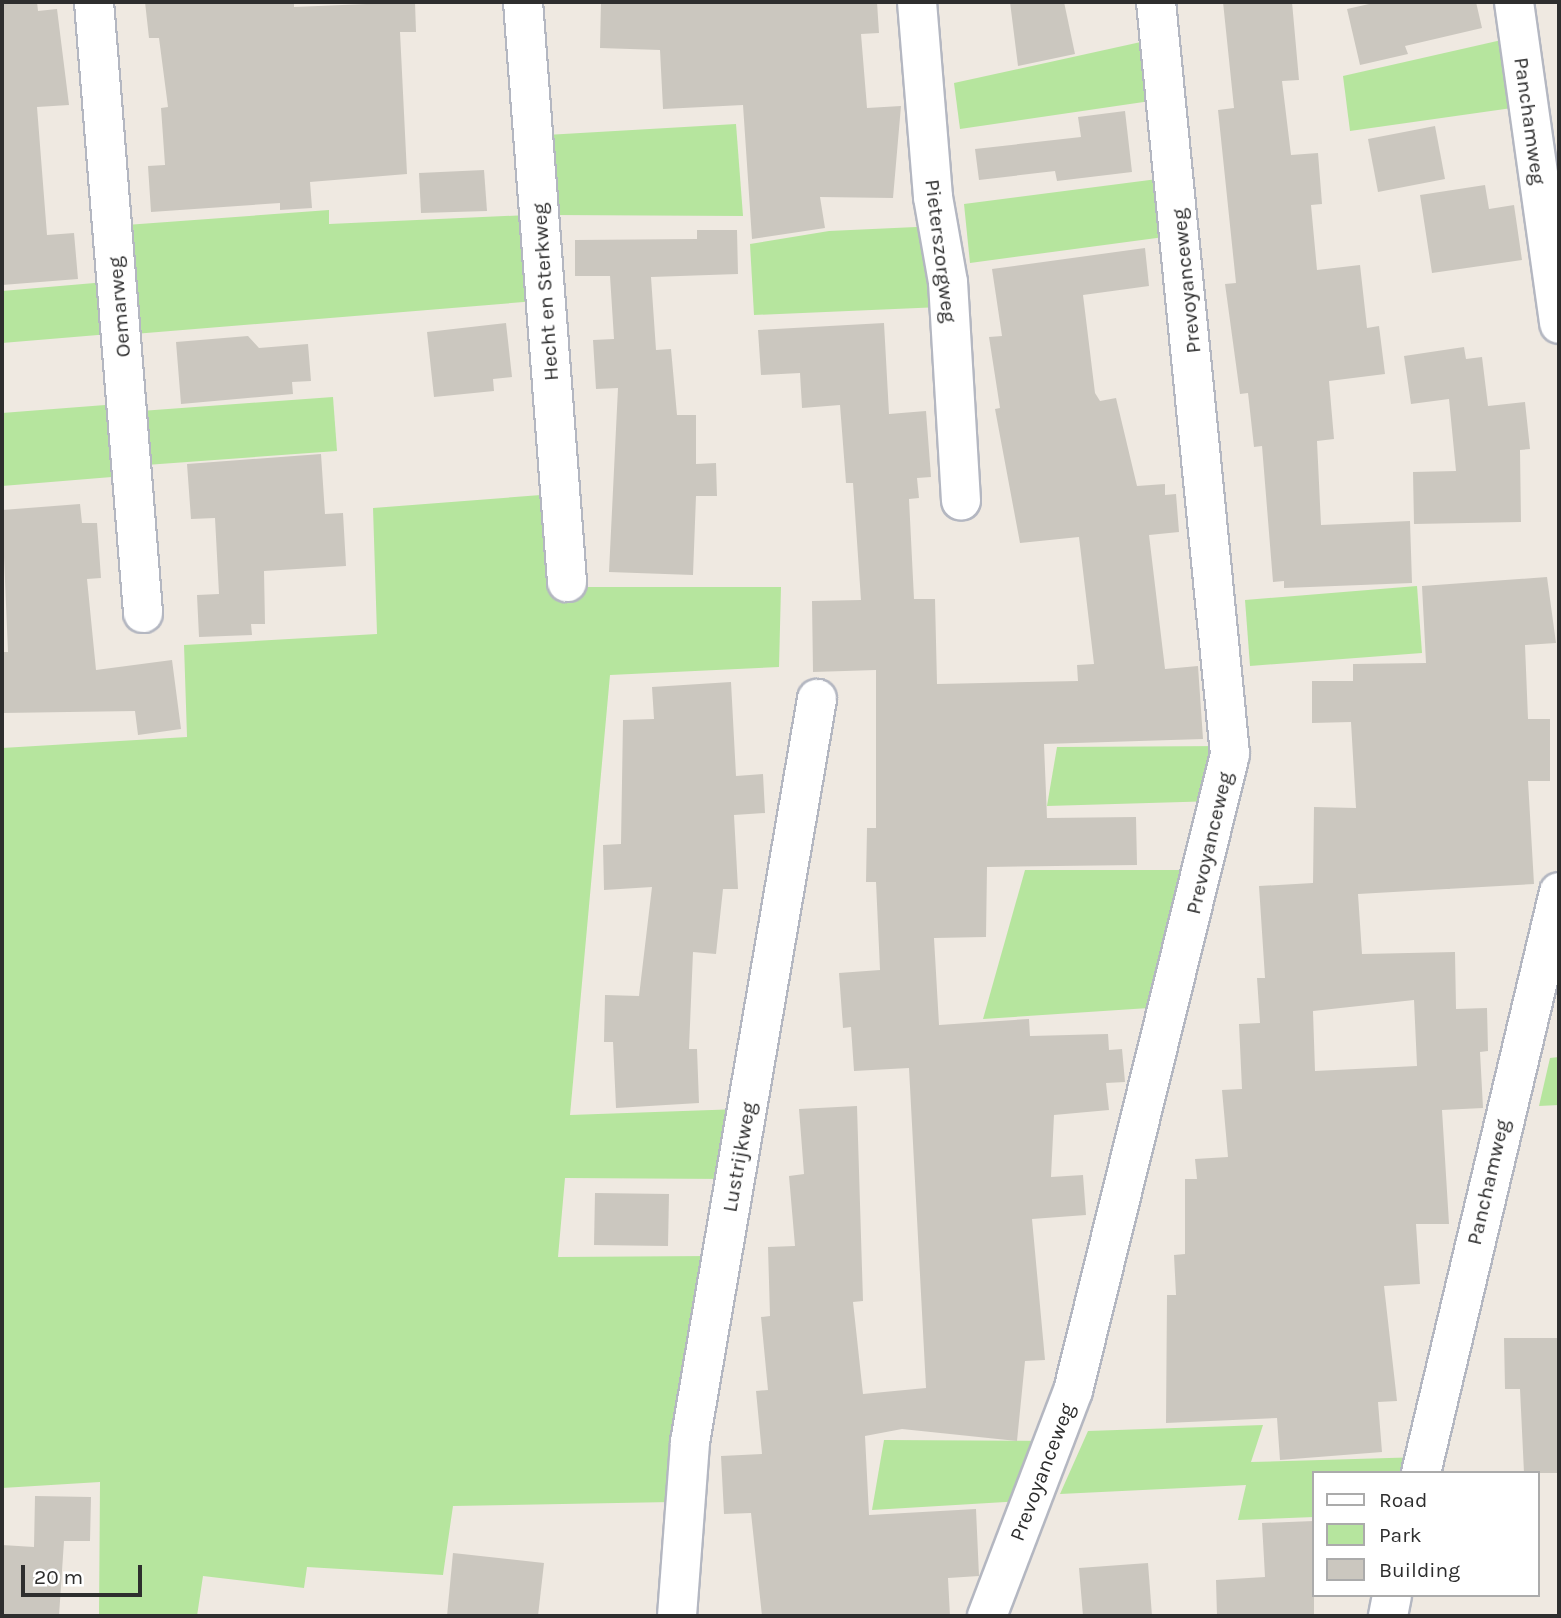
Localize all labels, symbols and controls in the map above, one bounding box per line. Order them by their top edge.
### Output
street label: Panchamweg [1509,56,1551,186]
street label: Pieterszorgweg [920,178,962,324]
street label: Hecht en Sterkweg [526,202,564,382]
street label: Prevoyanceweg [1166,207,1206,355]
street label: Oemarweg [102,256,136,358]
street label: Prevoyanceweg [1180,769,1238,917]
street label: Lustrijkweg [717,1100,761,1214]
street label: Panchamweg [1461,1117,1515,1247]
street label: Prevoyanceweg [1004,1400,1080,1544]
legend [1312,1471,1540,1597]
text: Road [1379,1488,1427,1512]
text: Park [1379,1523,1422,1547]
scale bar [24,1552,145,1596]
text: Building [1379,1558,1460,1582]
text: 20 m [34,1565,83,1589]

